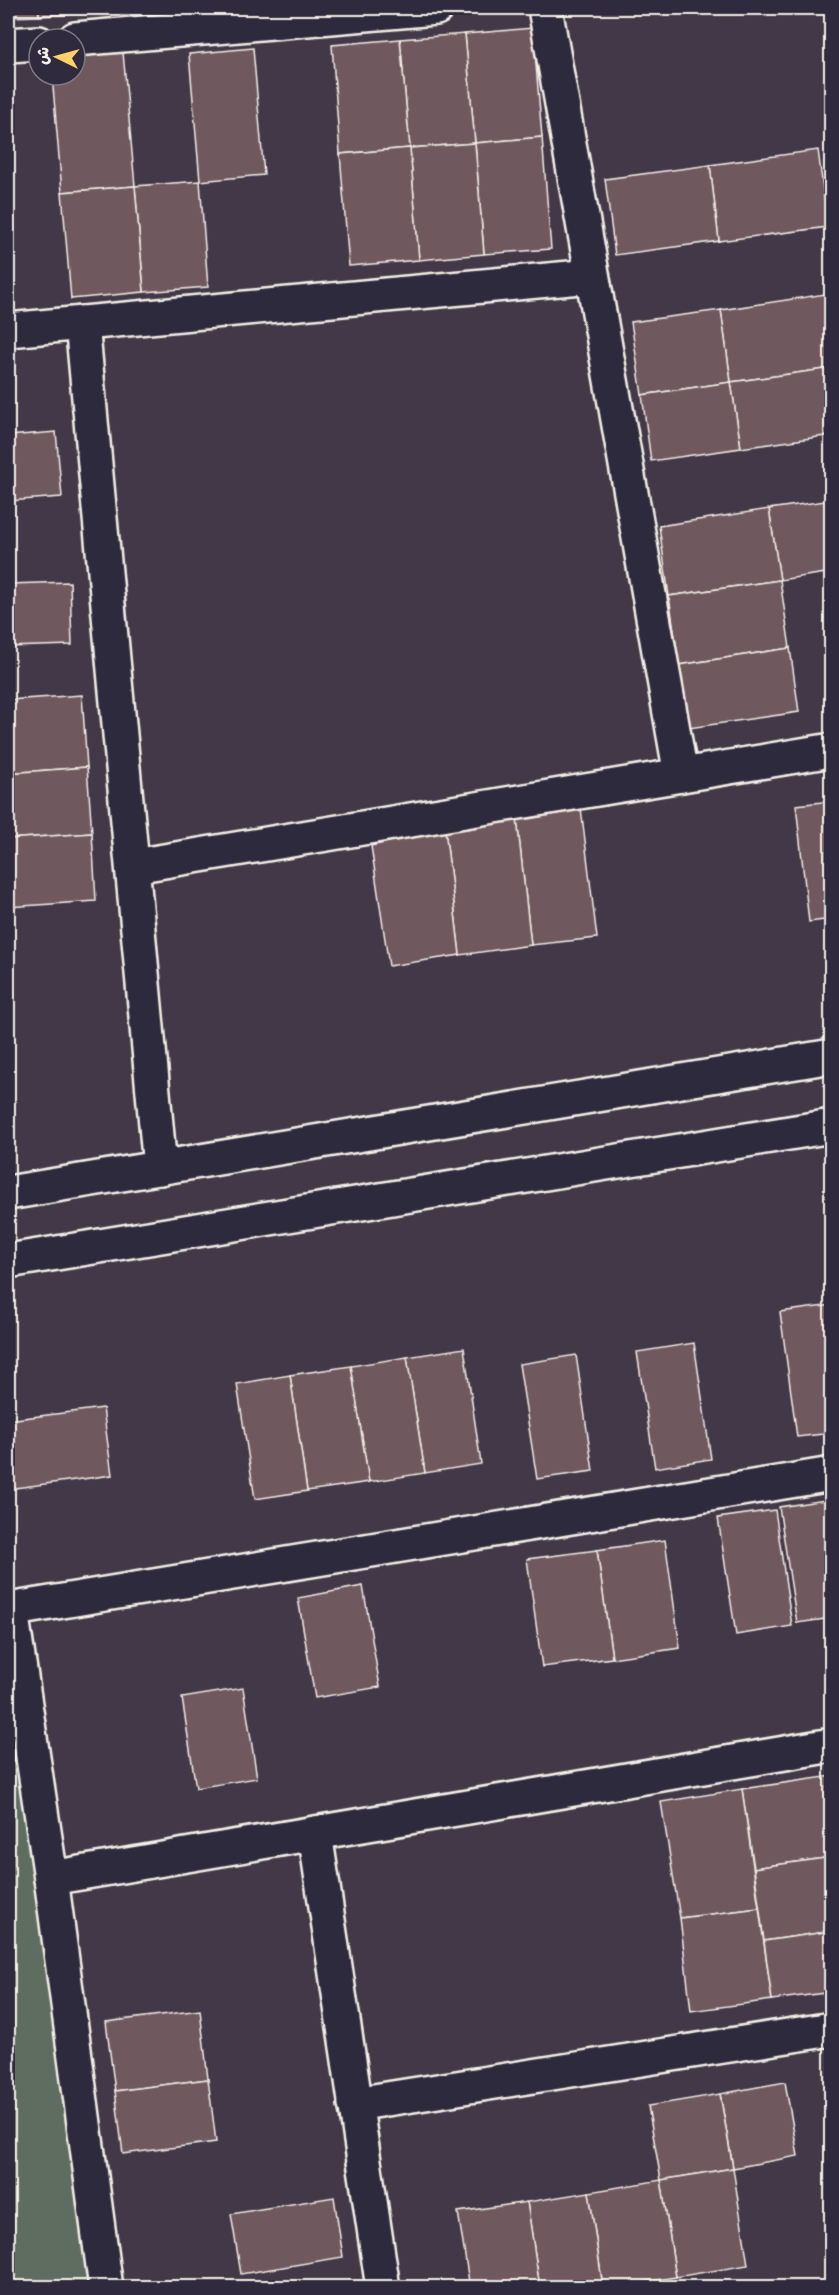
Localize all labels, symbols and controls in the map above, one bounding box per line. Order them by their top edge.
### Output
north arrow [27,27,87,87]
text: ش [32,46,53,65]

